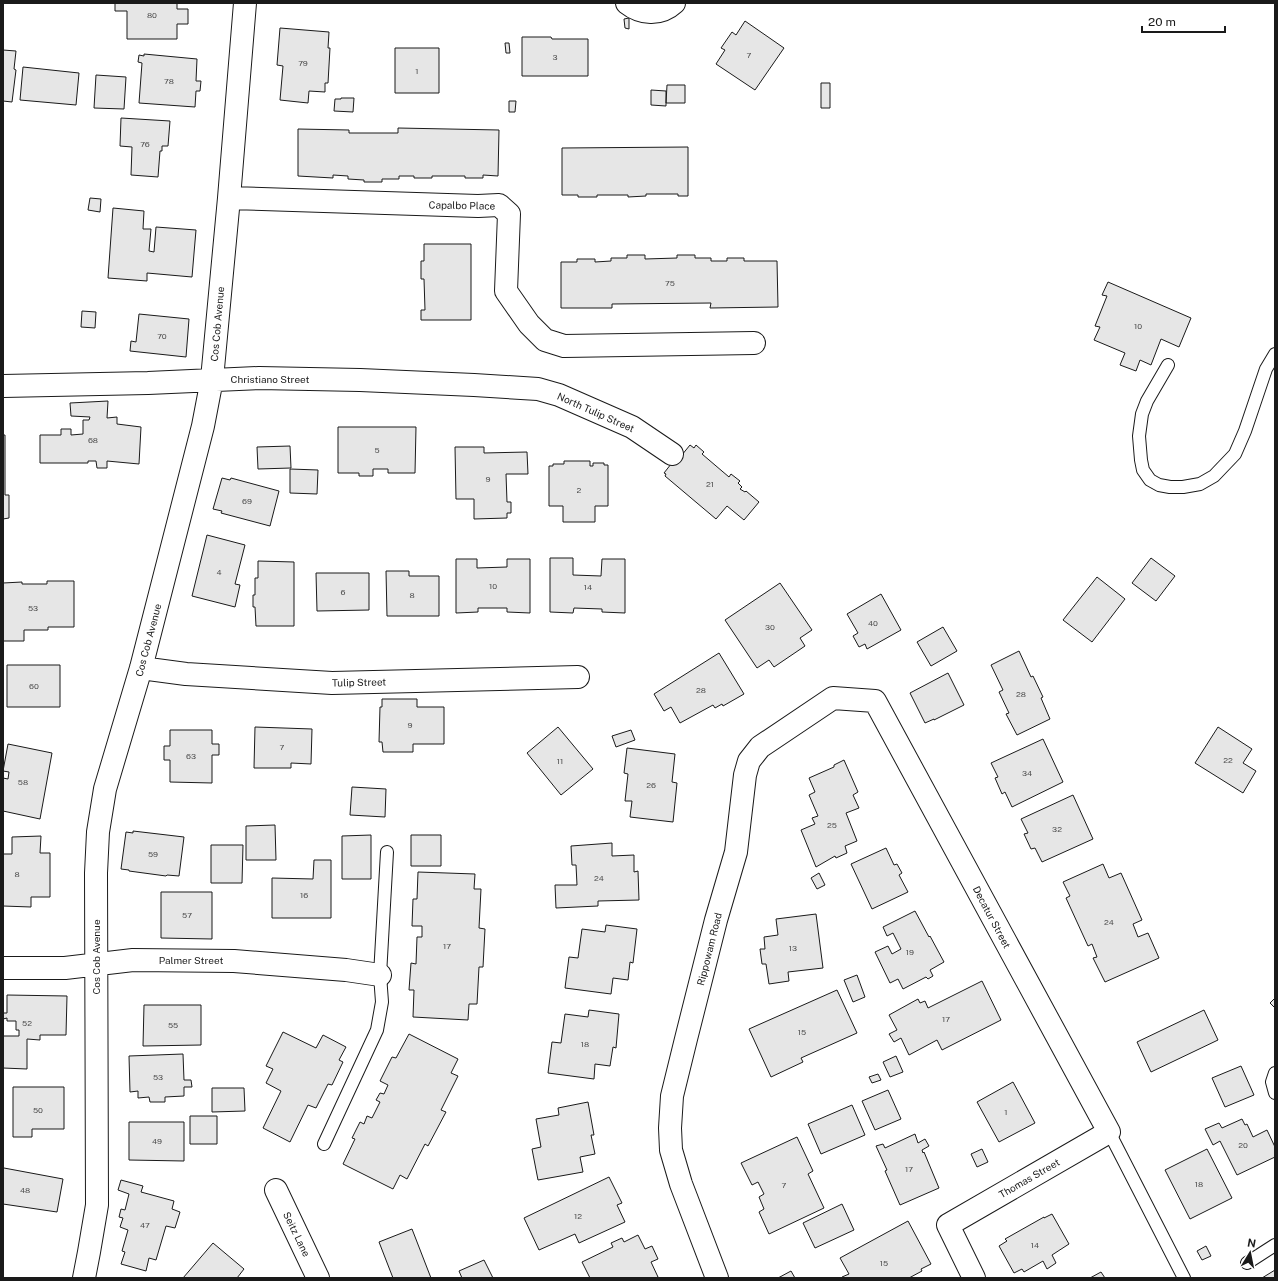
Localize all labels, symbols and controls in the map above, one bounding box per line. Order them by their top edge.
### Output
scale bar [1142,8,1225,34]
house number: 80 [147,10,157,20]
text: 20 m [1148,15,1176,29]
house number: 7 [747,50,752,60]
house number: 3 [552,52,558,62]
house number: 79 [298,58,308,68]
house number: 1 [415,66,419,76]
house number: 78 [164,76,174,86]
house number: 76 [140,139,150,149]
street label: Capalbo Place [429,198,496,212]
house number: 75 [665,278,675,288]
street label: Cos Cob Avenue [208,286,226,362]
house number: 10 [1134,321,1142,331]
house number: 70 [157,331,167,341]
street label: Christiano Street [231,373,310,385]
street label: North Tulip Street [556,390,637,434]
house number: 68 [88,435,98,445]
house number: 5 [374,445,380,455]
house number: 9 [486,474,491,484]
house number: 21 [706,479,714,489]
house number: 2 [577,485,582,495]
house number: 69 [242,496,252,506]
house number: 4 [216,567,222,577]
house number: 10 [489,581,497,591]
house number: 14 [584,582,592,592]
house number: 6 [341,587,346,597]
house number: 8 [409,590,415,600]
street label: Cos Cob Avenue [132,602,164,678]
house number: 53 [28,603,38,613]
house number: 40 [868,618,878,628]
house number: 30 [765,622,775,632]
street label: Tulip Street [332,676,386,688]
house number: 60 [29,681,39,691]
house number: 28 [696,685,706,695]
house number: 28 [1016,689,1026,699]
house number: 9 [408,720,413,730]
house number: 7 [280,742,285,752]
house number: 63 [186,751,196,761]
house number: 22 [1223,755,1233,765]
house number: 11 [557,756,563,766]
house number: 34 [1022,768,1032,778]
house number: 58 [18,777,28,787]
house number: 26 [646,780,656,790]
house number: 25 [827,820,837,830]
house number: 32 [1052,824,1062,834]
house number: 59 [148,849,158,859]
house number: 8 [14,869,20,879]
house number: 24 [594,873,604,883]
street label: Decatur Street [971,884,1013,950]
house number: 16 [300,890,308,900]
house number: 57 [182,910,192,920]
street label: Rippowam Road [694,911,724,987]
house number: 24 [1104,917,1114,927]
street label: Cos Cob Avenue [90,919,102,995]
house number: 17 [443,941,451,951]
house number: 13 [789,943,797,953]
house number: 19 [906,947,914,957]
street label: Palmer Street [159,954,223,966]
house number: 17 [942,1014,950,1024]
house number: 52 [22,1018,32,1028]
house number: 55 [168,1020,178,1030]
house number: 15 [798,1027,806,1037]
house number: 18 [581,1039,589,1049]
house number: 53 [153,1072,163,1082]
house number: 50 [33,1105,43,1115]
house number: 1 [1004,1107,1008,1117]
house number: 49 [152,1136,162,1146]
house number: 20 [1238,1140,1248,1150]
street label: Thomas Street [996,1156,1062,1200]
house number: 17 [905,1164,913,1174]
house number: 18 [1195,1179,1203,1189]
house number: 7 [782,1180,787,1190]
house number: 48 [20,1185,30,1195]
street label: Seitz Lane [281,1210,313,1259]
house number: 12 [574,1211,582,1221]
house number: 47 [140,1220,150,1230]
north arrow [1230,1233,1270,1273]
text: N [1246,1236,1257,1250]
house number: 14 [1031,1240,1039,1250]
house number: 15 [880,1258,888,1268]

